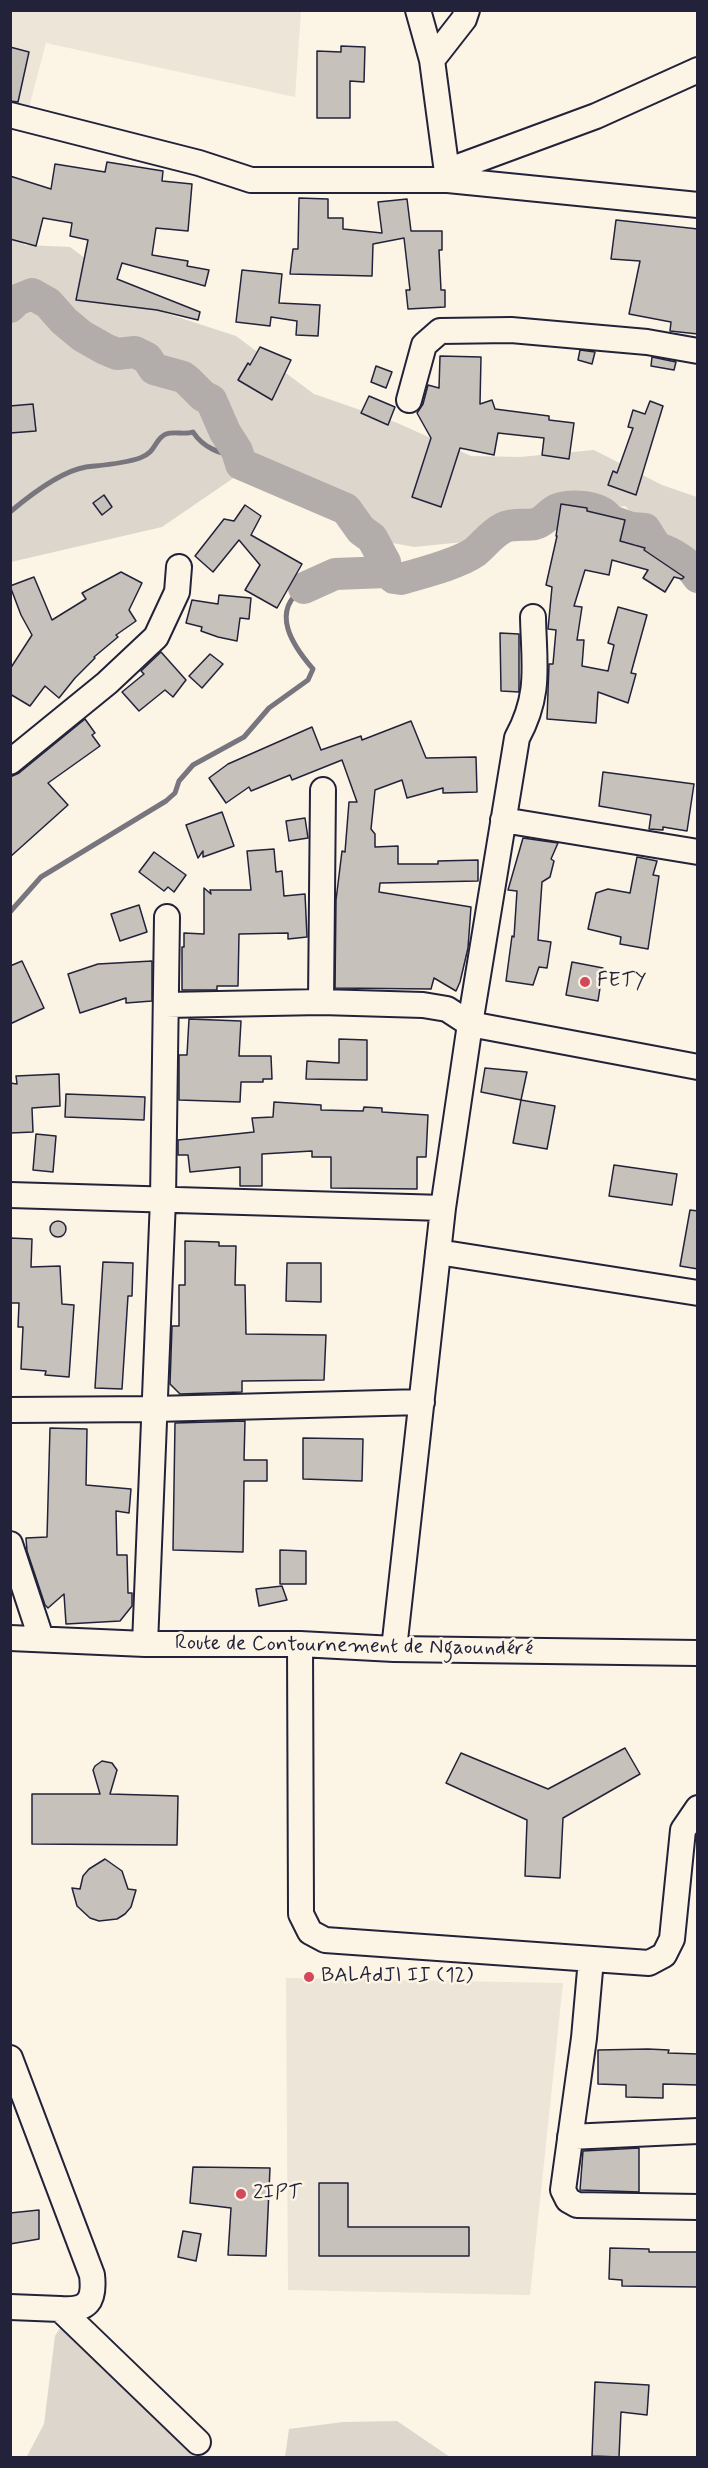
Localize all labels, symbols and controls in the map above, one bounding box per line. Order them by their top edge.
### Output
place label: FETY [597,969,646,995]
marker: FETY [578,975,592,989]
street label: Route de Contournement de Ngaoundéré [175,1631,533,1663]
place label: BALAdJI II (12) [321,1964,473,1990]
marker: BALAdJI II (12) [302,1970,316,1984]
place label: 2IPT [253,2181,302,2207]
marker: 2IPT [234,2187,248,2201]

